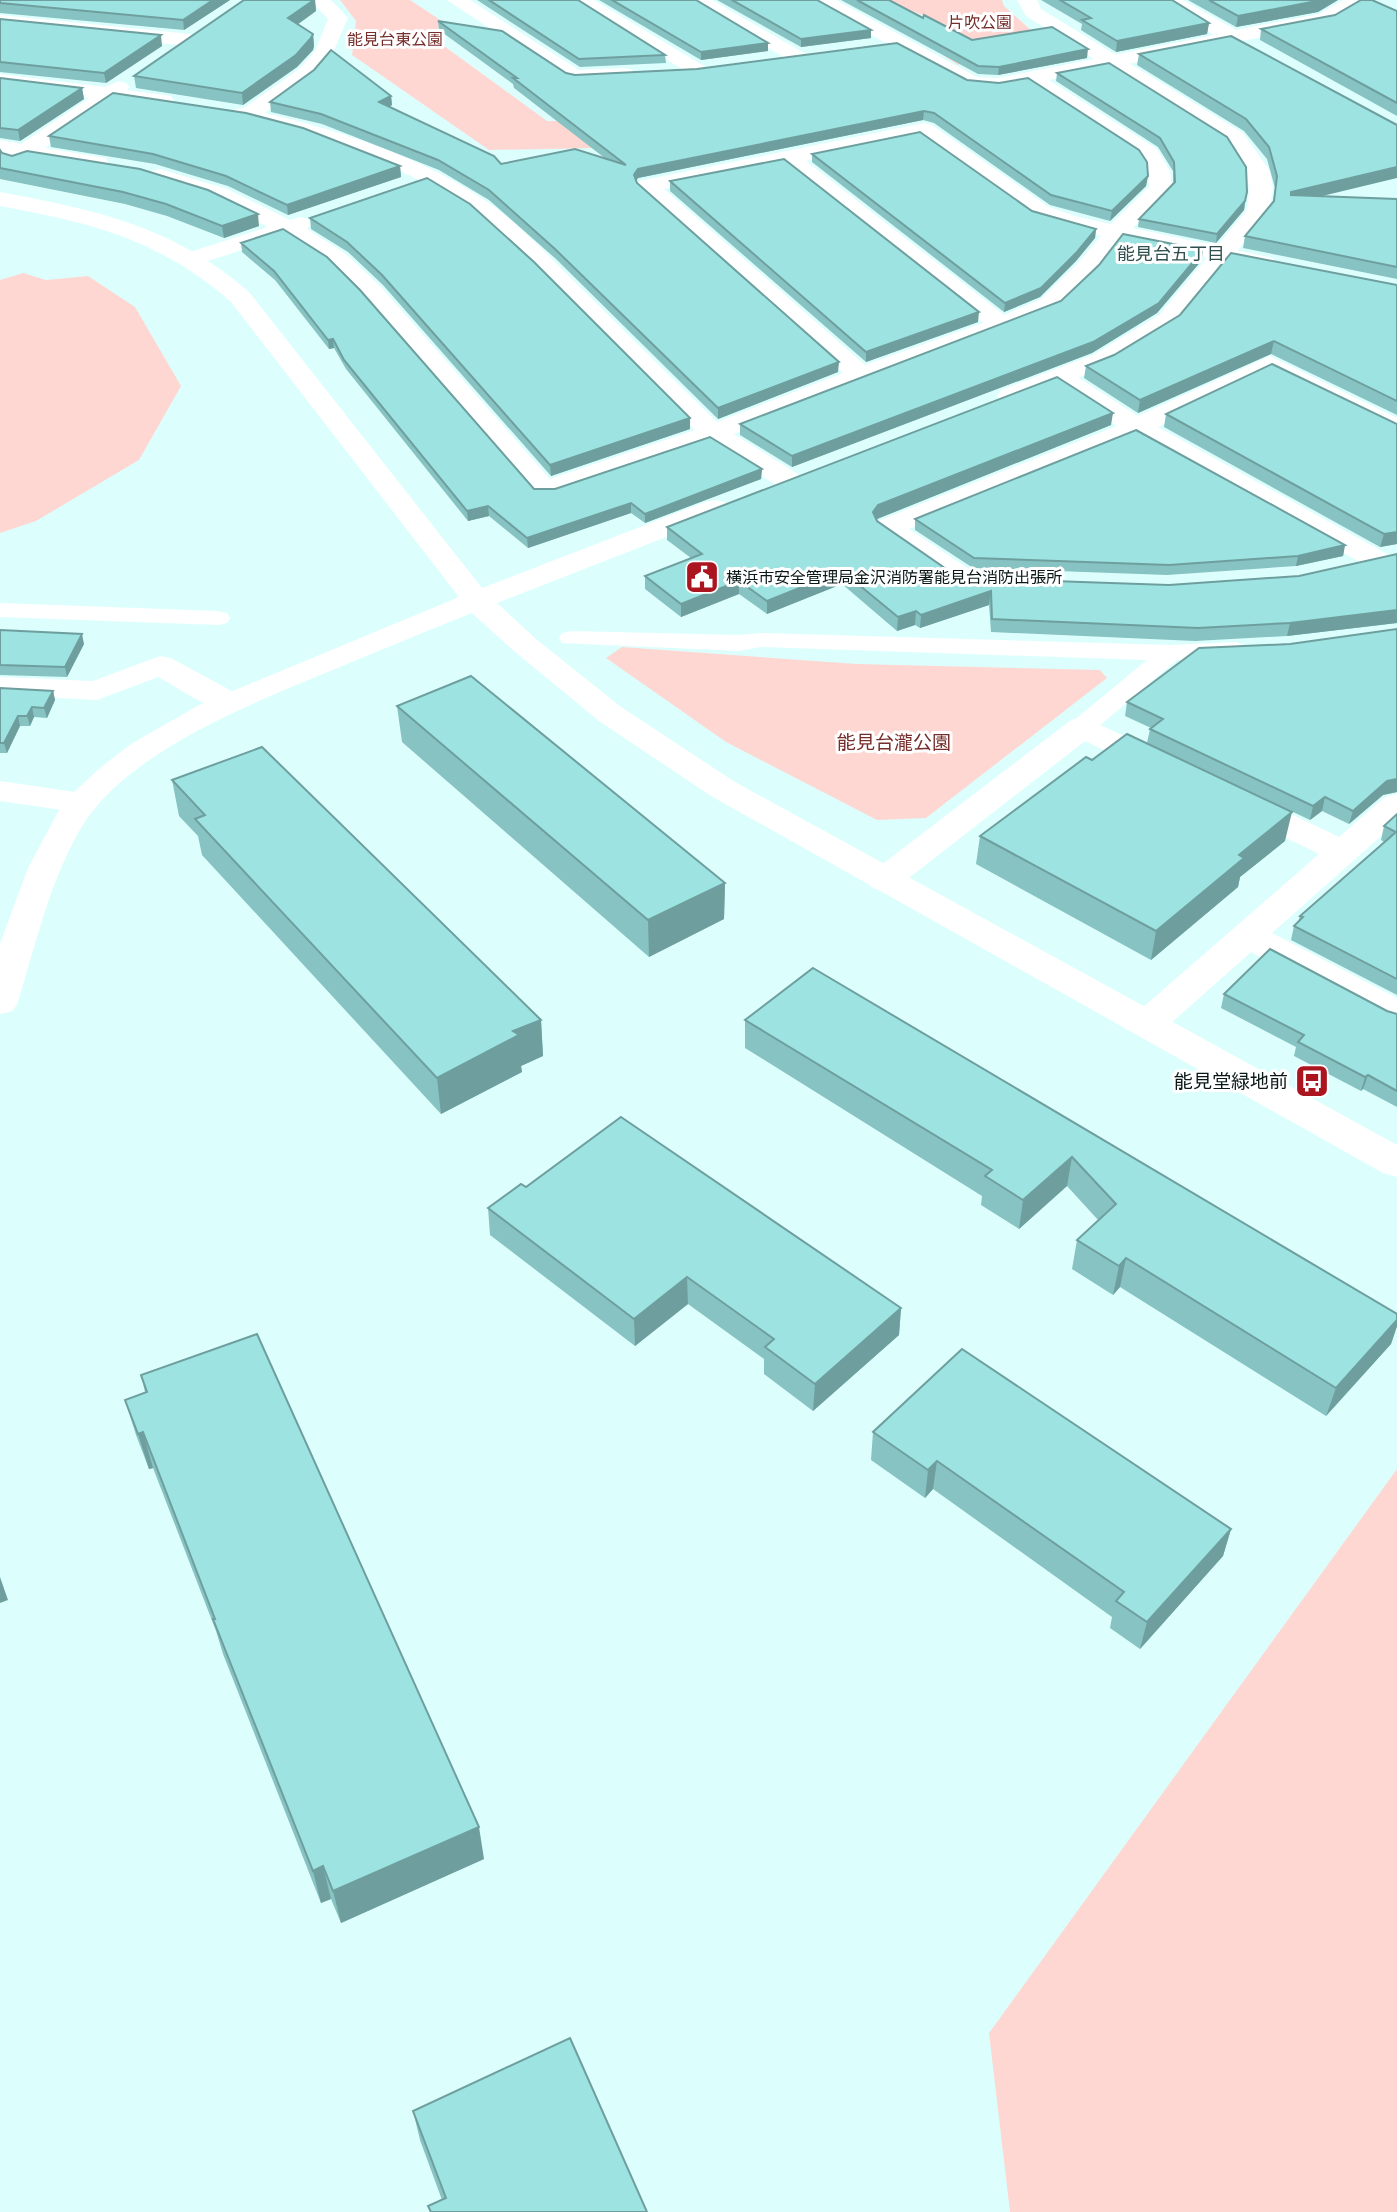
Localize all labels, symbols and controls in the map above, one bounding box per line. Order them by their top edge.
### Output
park label: 片吹公園 [948,13,1012,32]
park label: 能見台東公園 [347,30,443,49]
district label: 能見台五丁目 [1117,243,1225,265]
public building icon: 横浜市安全管理局金沢消防署能見台消防出張所 [683,558,721,596]
place label: 横浜市安全管理局金沢消防署能見台消防出張所 [726,568,1062,587]
park label: 能見台瀧公園 [837,731,951,754]
bus stop icon: 能見堂緑地前 [1293,1062,1331,1100]
place label: 能見堂緑地前 [1174,1070,1288,1093]

